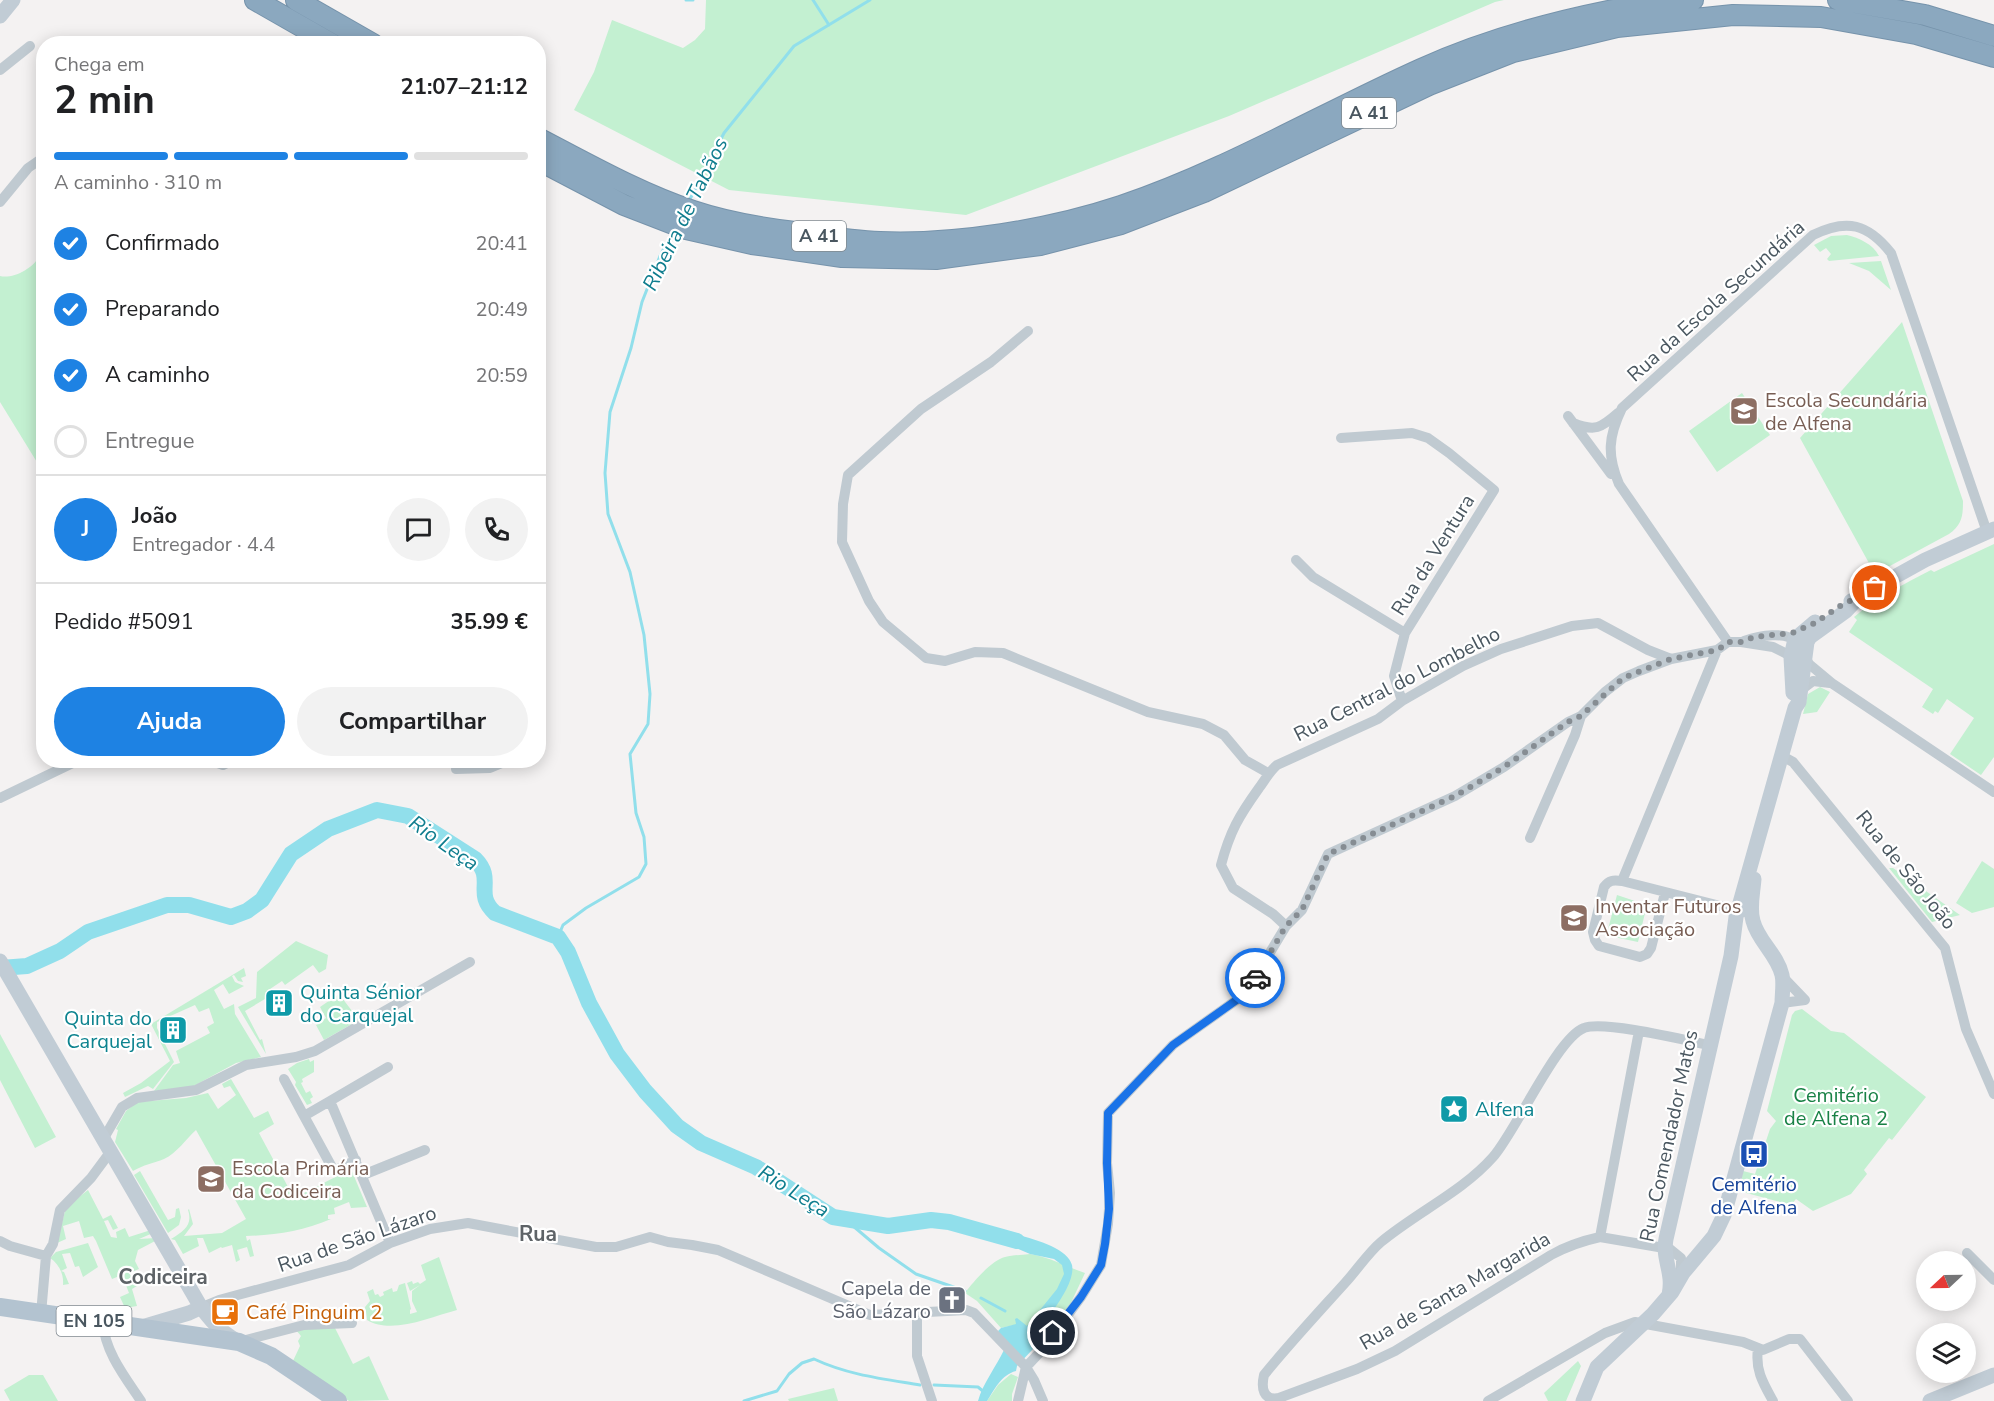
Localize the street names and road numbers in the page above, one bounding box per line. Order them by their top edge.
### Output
road number: A 41 [1342,98,1396,128]
street label: Rua da Escola Secundária [1621,214,1811,388]
road number: A 41 [792,221,846,251]
street label: Rua da Ventura [1385,489,1481,621]
street label: Rua Central do Lombelho [1289,620,1505,748]
street label: Rua de São João [1849,805,1963,935]
street label: Rua Comendador Matos [1633,1028,1705,1244]
street label: Rua de São Lázaro [274,1199,440,1279]
street label: Rua de Santa Margarida [1355,1225,1555,1357]
road number: EN 105 [56,1306,132,1336]

